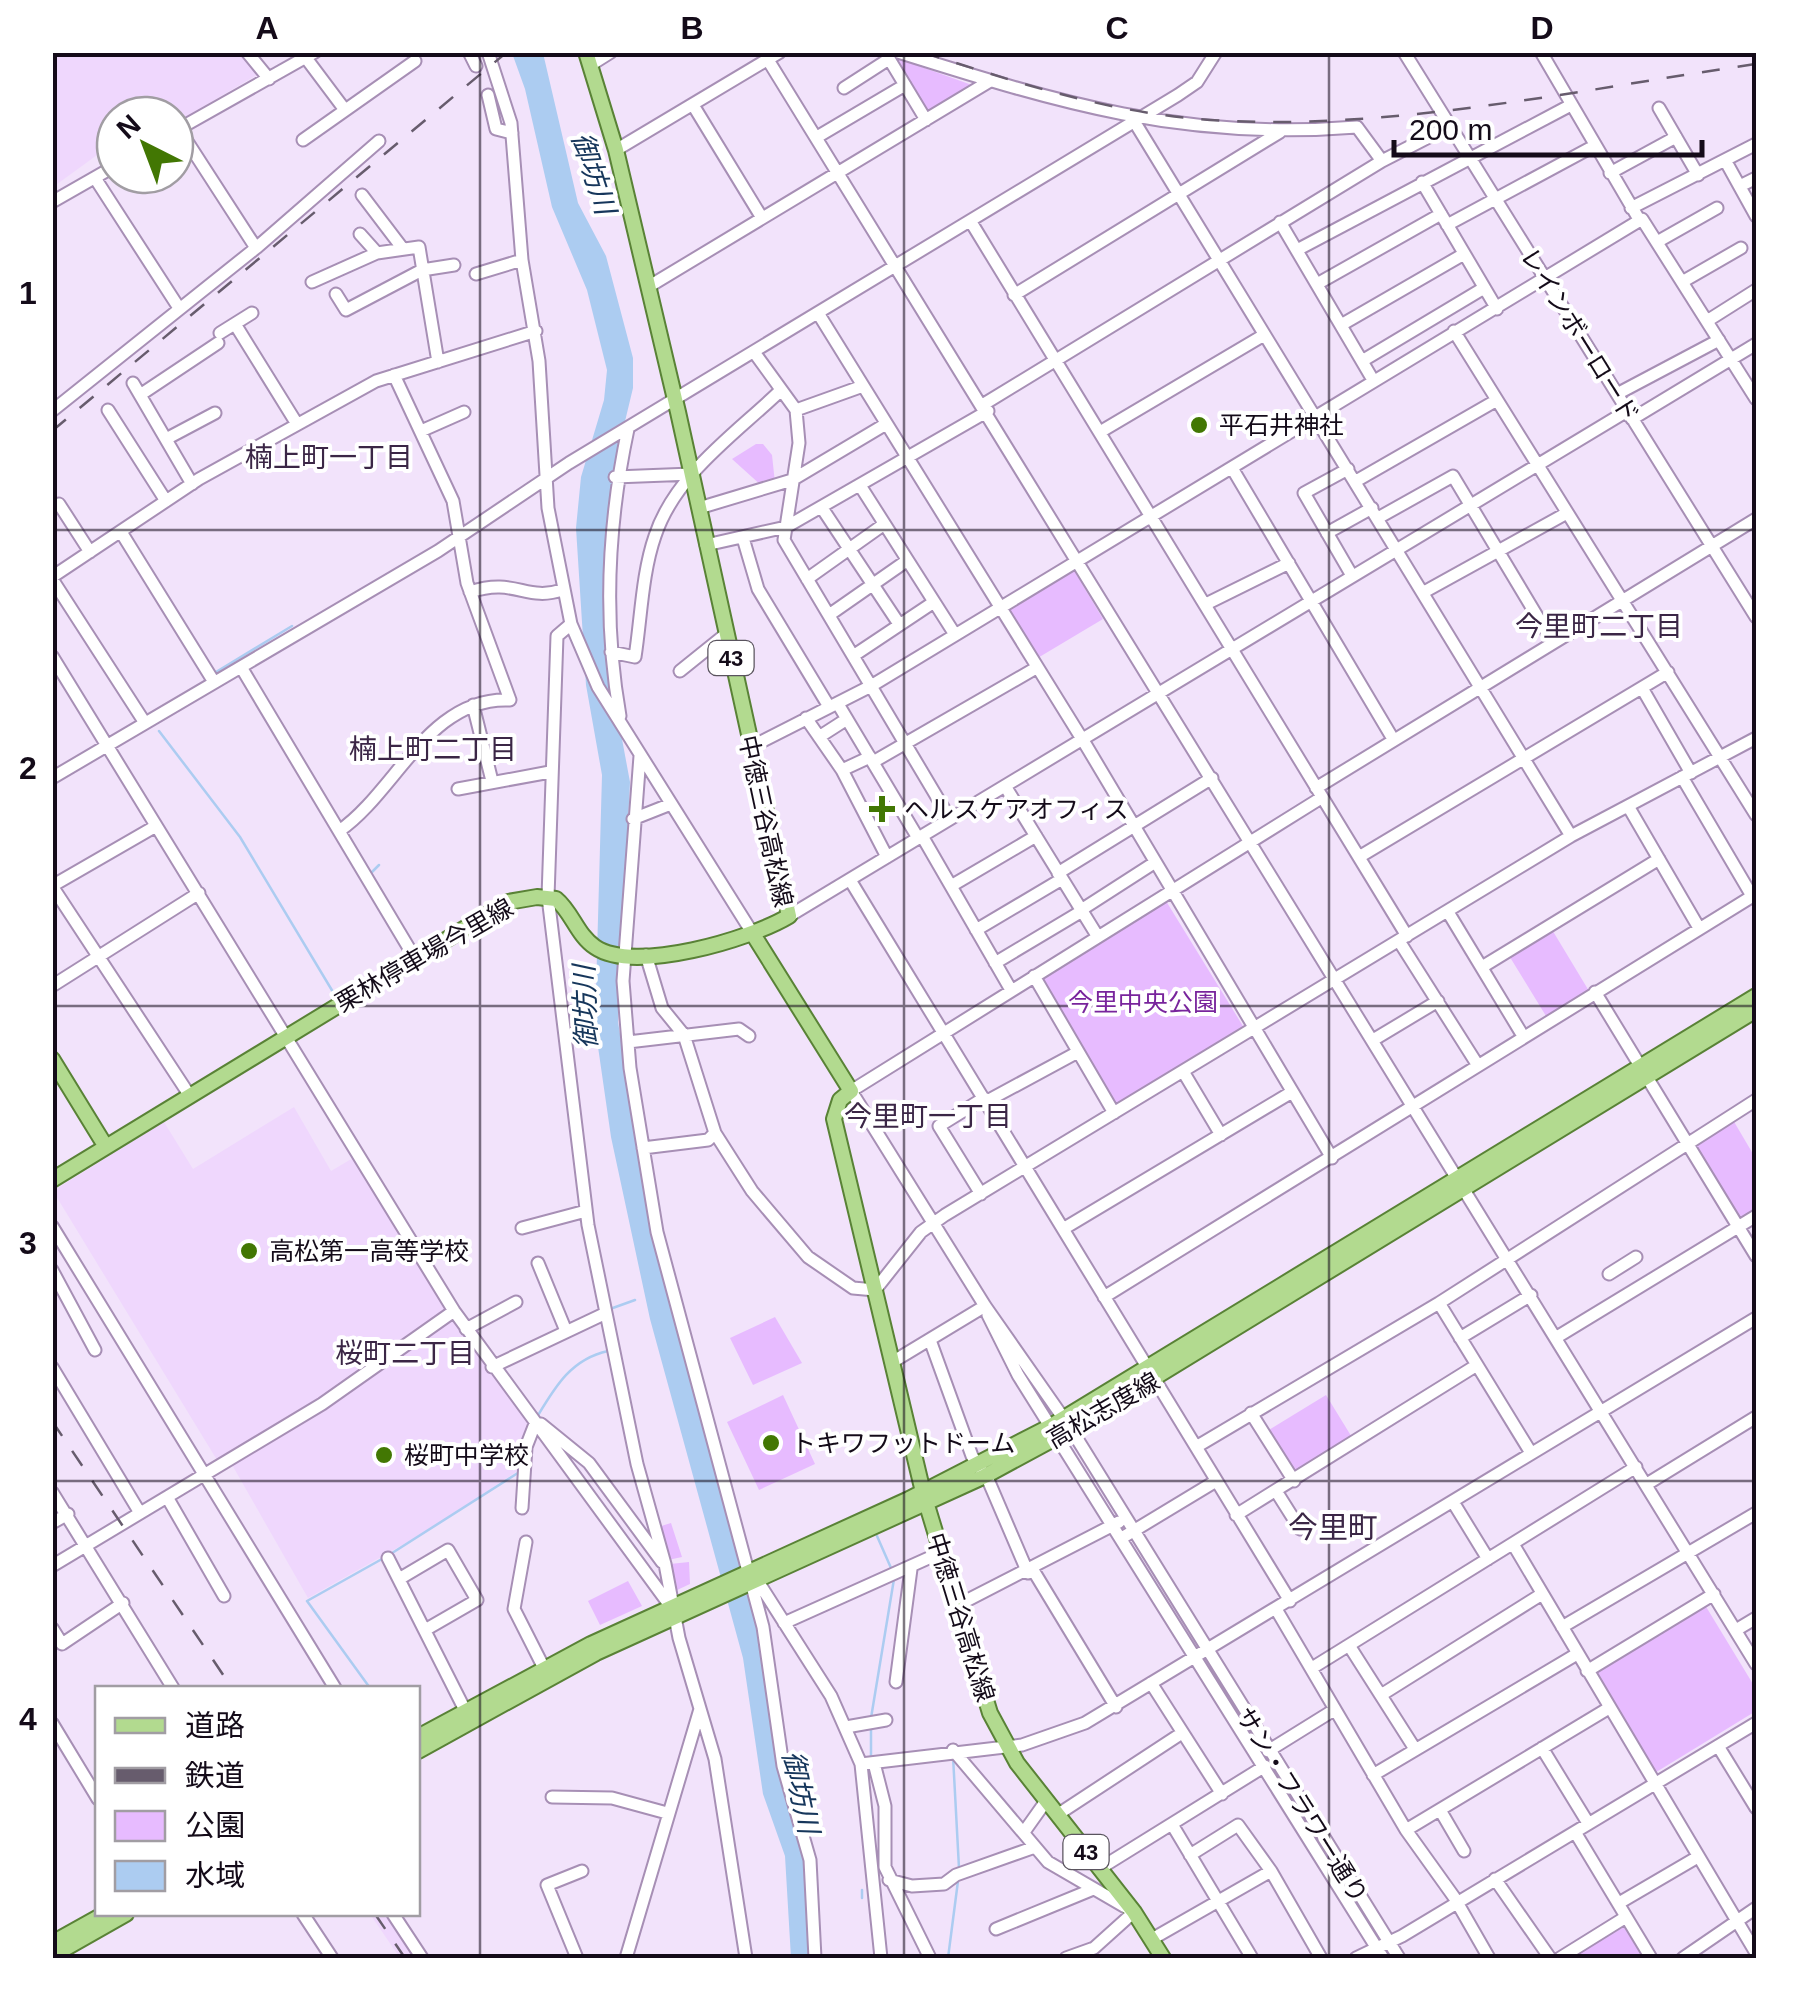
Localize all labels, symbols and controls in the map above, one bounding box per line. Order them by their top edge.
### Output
text: A [255,10,279,46]
text: B [680,10,704,46]
text: C [1105,10,1129,46]
text: D [1530,10,1554,46]
north arrow [95,95,195,195]
scale bar [1394,95,1702,157]
text: N [111,109,146,145]
text: 200 m [1409,113,1492,146]
water label: 御坊川 [566,128,622,221]
street label: レインボーロード [1515,243,1645,427]
text: 1 [19,275,37,311]
place label: 平石井神社 [1219,411,1344,439]
marker: 平石井神社 [1188,414,1210,436]
district label: 楠上町一丁目 [245,442,413,473]
district label: 今里町二丁目 [1515,611,1683,642]
road number: 43 [708,641,754,675]
street label: 中徳三谷高松線 [734,732,798,910]
district label: 楠上町二丁目 [349,734,517,765]
text: 2 [19,750,37,786]
place label: ヘルスケアオフィス [904,795,1129,823]
marker: ヘルスケアオフィス [869,796,895,822]
street label: 栗林停車場今里線 [330,893,518,1017]
water label: 御坊川 [568,961,602,1050]
park label: 今里中央公園 [1068,988,1218,1016]
district label: 今里町一丁目 [844,1101,1012,1132]
text: 3 [19,1225,37,1261]
place label: 高松第一高等学校 [269,1237,469,1265]
marker: 高松第一高等学校 [238,1240,260,1262]
district label: 桜町二丁目 [335,1338,475,1369]
street label: 高松志度線 [1042,1367,1164,1453]
place label: トキワフットドーム [791,1429,1015,1457]
marker: トキワフットドーム [760,1432,782,1454]
place label: 桜町中学校 [404,1441,529,1469]
marker: 桜町中学校 [373,1444,395,1466]
district label: 今里町 [1288,1511,1378,1544]
street label: 中徳三谷高松線 [922,1529,1000,1705]
legend [95,1686,420,1916]
text: 4 [19,1701,37,1737]
street label: サン・フラワー通り [1231,1702,1373,1908]
text: 道路 [185,1709,245,1742]
water label: 御坊川 [777,1748,825,1839]
text: 鉄道 [185,1759,245,1792]
text: 公園 [185,1809,245,1842]
road number: 43 [1064,1835,1108,1869]
text: 水域 [185,1859,245,1892]

